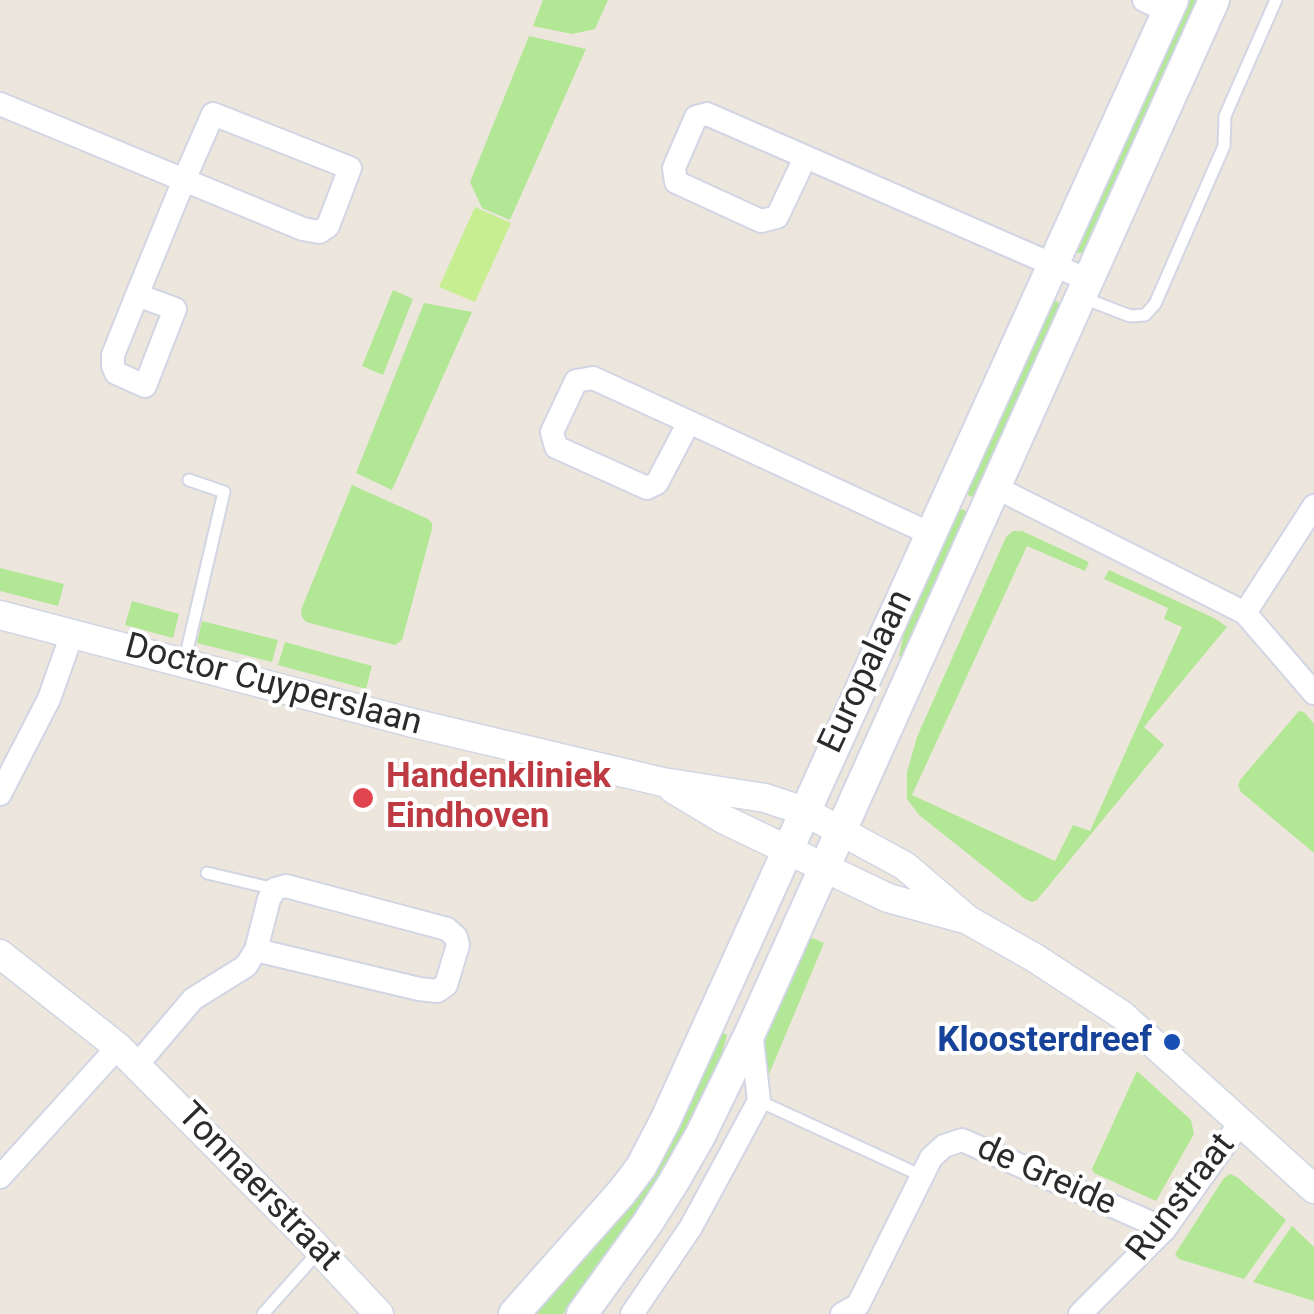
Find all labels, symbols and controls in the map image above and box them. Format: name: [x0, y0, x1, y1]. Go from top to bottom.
street label: Europalaan: [811, 584, 923, 760]
street label: Doctor Cuyperslaan: [120, 626, 426, 746]
place label: Handenkliniek Eindhoven: [386, 757, 611, 839]
marker: Handenkliniek Eindhoven: [350, 785, 376, 811]
place label: Kloosterdreef: [937, 1021, 1152, 1063]
marker: Kloosterdreef: [1161, 1031, 1183, 1053]
street label: Tonnaerstraat: [167, 1095, 349, 1281]
street label: Runstraat: [1119, 1126, 1245, 1270]
street label: de Greide: [970, 1128, 1122, 1226]

